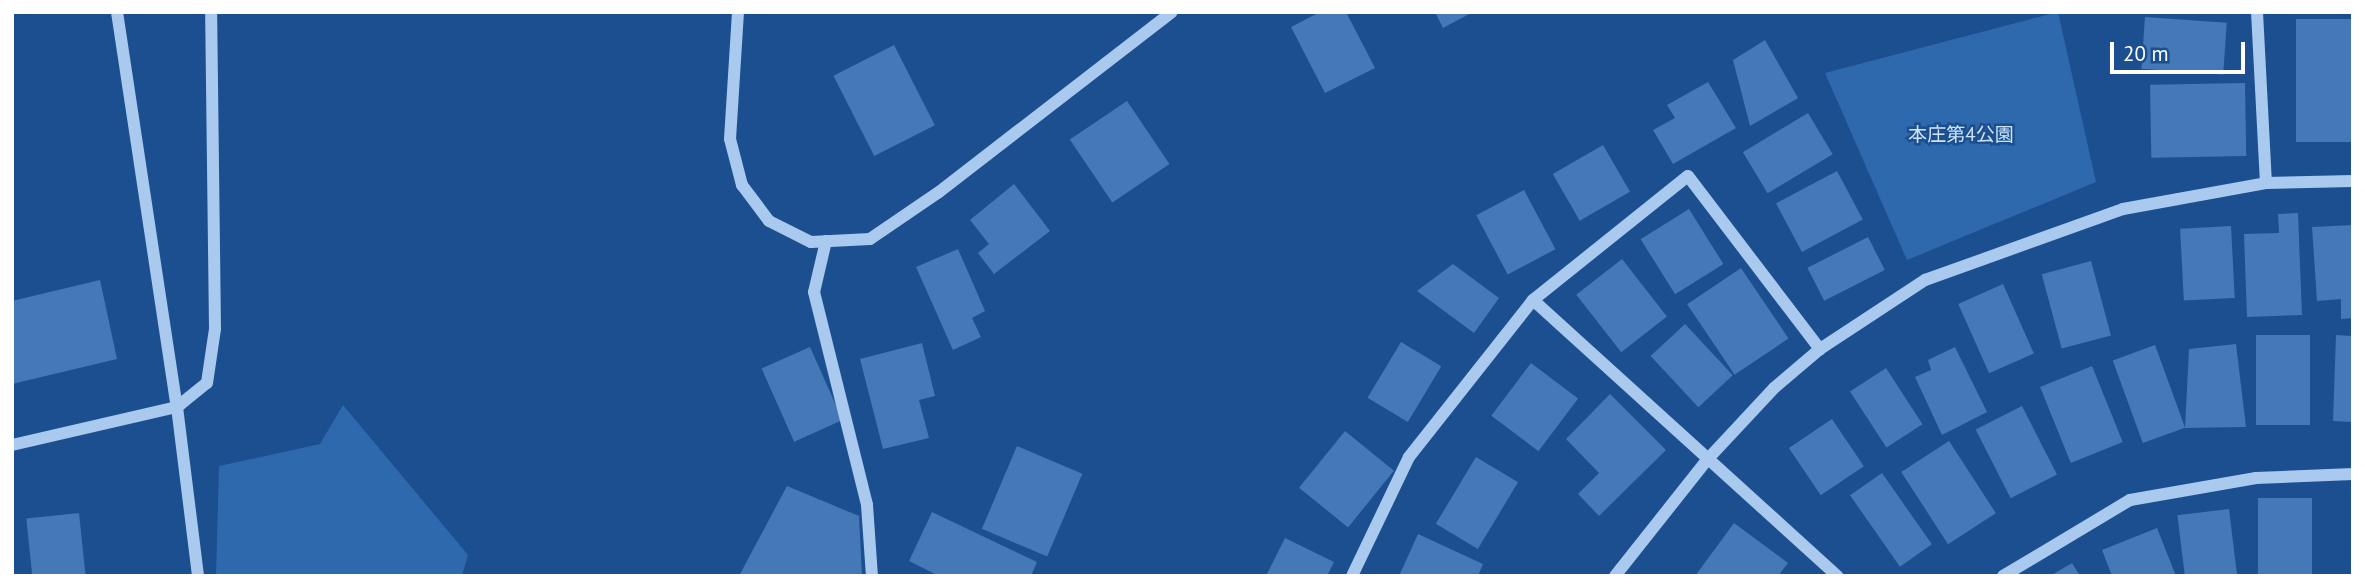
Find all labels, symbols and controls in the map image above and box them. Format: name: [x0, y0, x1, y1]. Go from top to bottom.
scale bar: [2113, 28, 2248, 72]
text: 20 m: [2123, 40, 2169, 67]
park label: 本庄第4公園: [1908, 124, 2014, 146]

